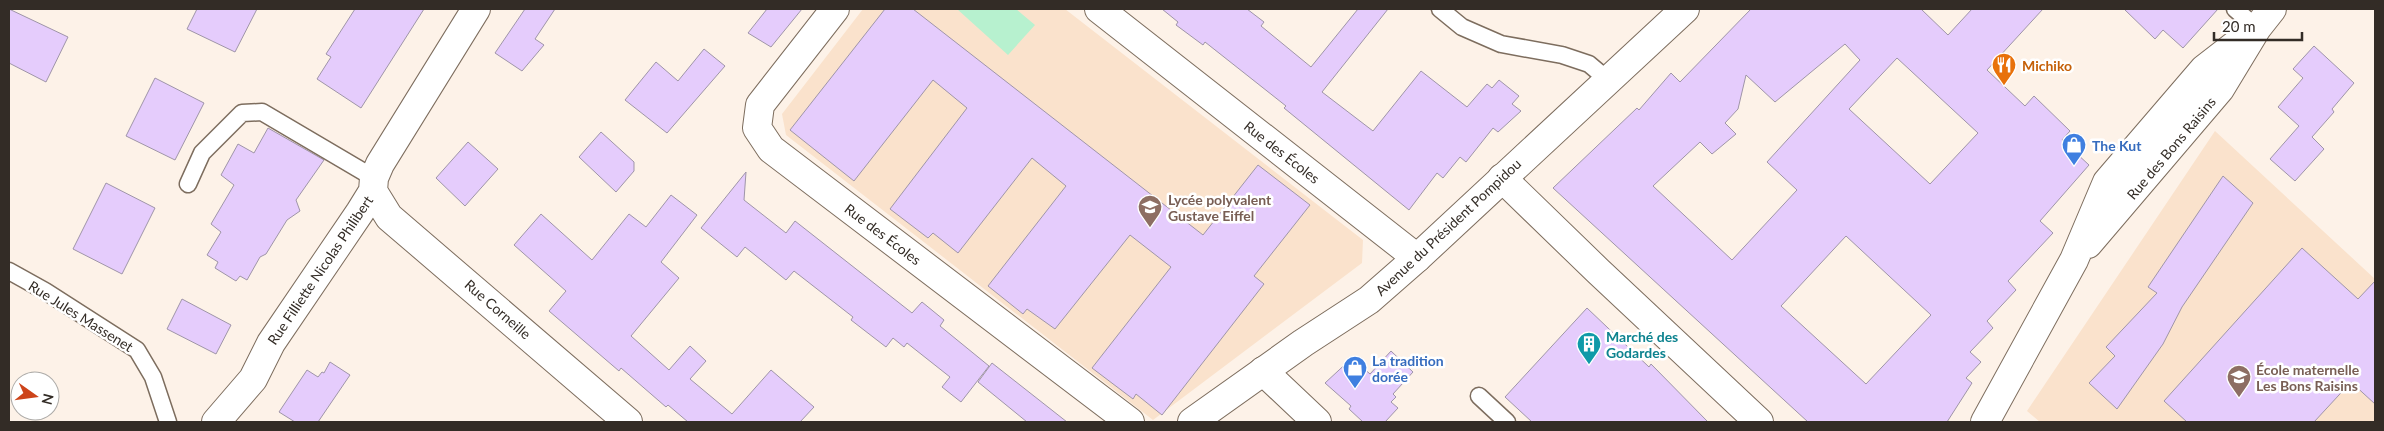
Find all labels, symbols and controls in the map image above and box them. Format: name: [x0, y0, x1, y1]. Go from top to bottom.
scale bar: [2214, 10, 2302, 42]
text: 20 m: [2222, 17, 2256, 35]
restaurant icon: Michiko: [1991, 52, 2017, 86]
place label: Michiko: [2022, 57, 2072, 74]
street label: Rue des Bons Raisins: [2123, 93, 2219, 203]
street label: Rue des Écoles: [1241, 117, 1323, 187]
shop icon: The Kut: [2061, 132, 2087, 166]
place label: The Kut: [2092, 137, 2142, 154]
street label: Avenue du Président Pompidou: [1372, 155, 1524, 299]
place label: Lycée polyvalent Gustave Eiffel: [1168, 191, 1272, 224]
street label: Rue Filliette Nicolas Philibert: [264, 192, 376, 348]
school or university icon: Lycée polyvalent Gustave Eiffel: [1137, 194, 1163, 228]
street label: Rue des Écoles: [841, 200, 925, 268]
street label: Rue Corneille: [461, 276, 535, 342]
street label: Rue Jules Massenet: [26, 277, 136, 355]
place label: Marché des Godardes: [1606, 328, 1678, 361]
building icon: Marché des Godardes: [1576, 331, 1602, 365]
place label: La tradition dorée: [1372, 352, 1444, 385]
shop icon: La tradition dorée: [1342, 355, 1368, 389]
place label: École maternelle Les Bons Raisins: [2256, 361, 2360, 394]
school or university icon: École maternelle Les Bons Raisins: [2226, 364, 2252, 398]
north arrow: [10, 371, 60, 421]
text: N: [39, 392, 58, 407]

